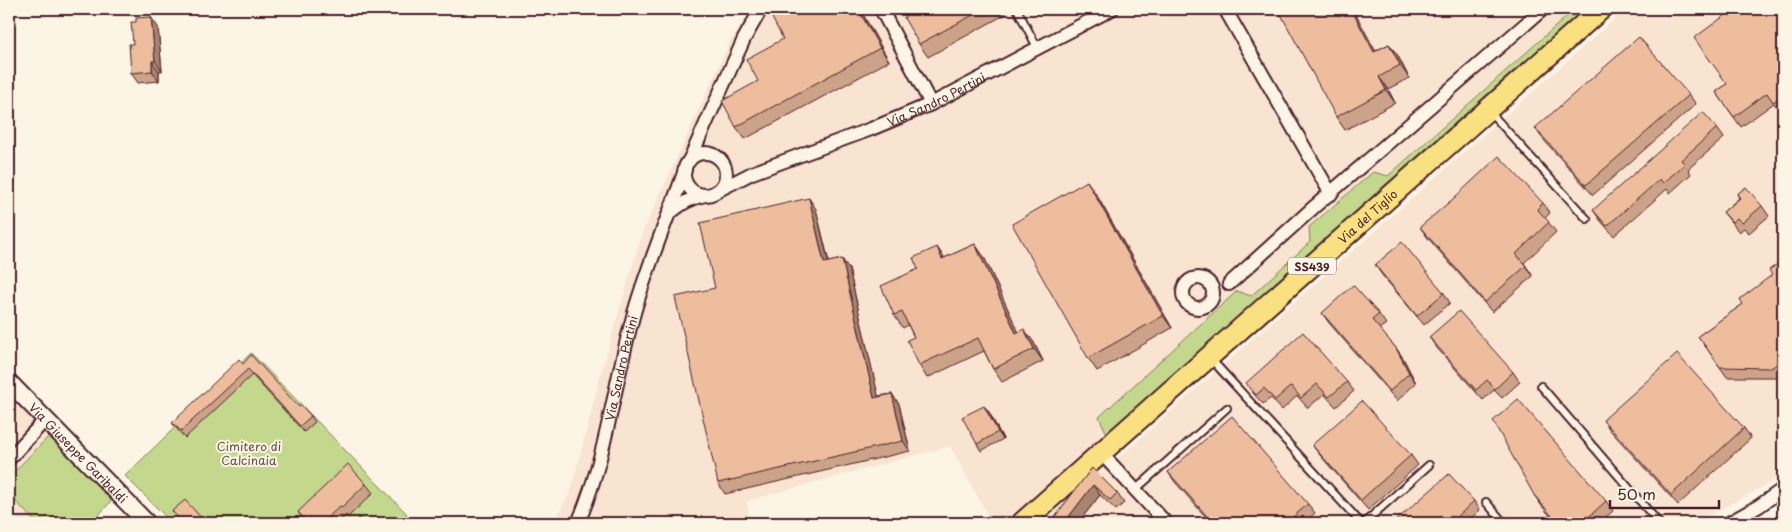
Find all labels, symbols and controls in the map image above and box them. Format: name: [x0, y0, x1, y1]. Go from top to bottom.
street label: Via Sandro Pertini: [884, 68, 988, 130]
street label: Via del Tiglio: [1334, 185, 1401, 248]
road number: SS439: [1288, 258, 1336, 274]
street label: Via Sandro Pertini: [600, 313, 642, 422]
street label: Via Giuseppe Garibaldi: [25, 399, 132, 507]
park label: Cimitero di Calcinaia: [217, 437, 281, 469]
scale bar: [1610, 477, 1718, 509]
text: 50 m: [1617, 482, 1656, 505]

